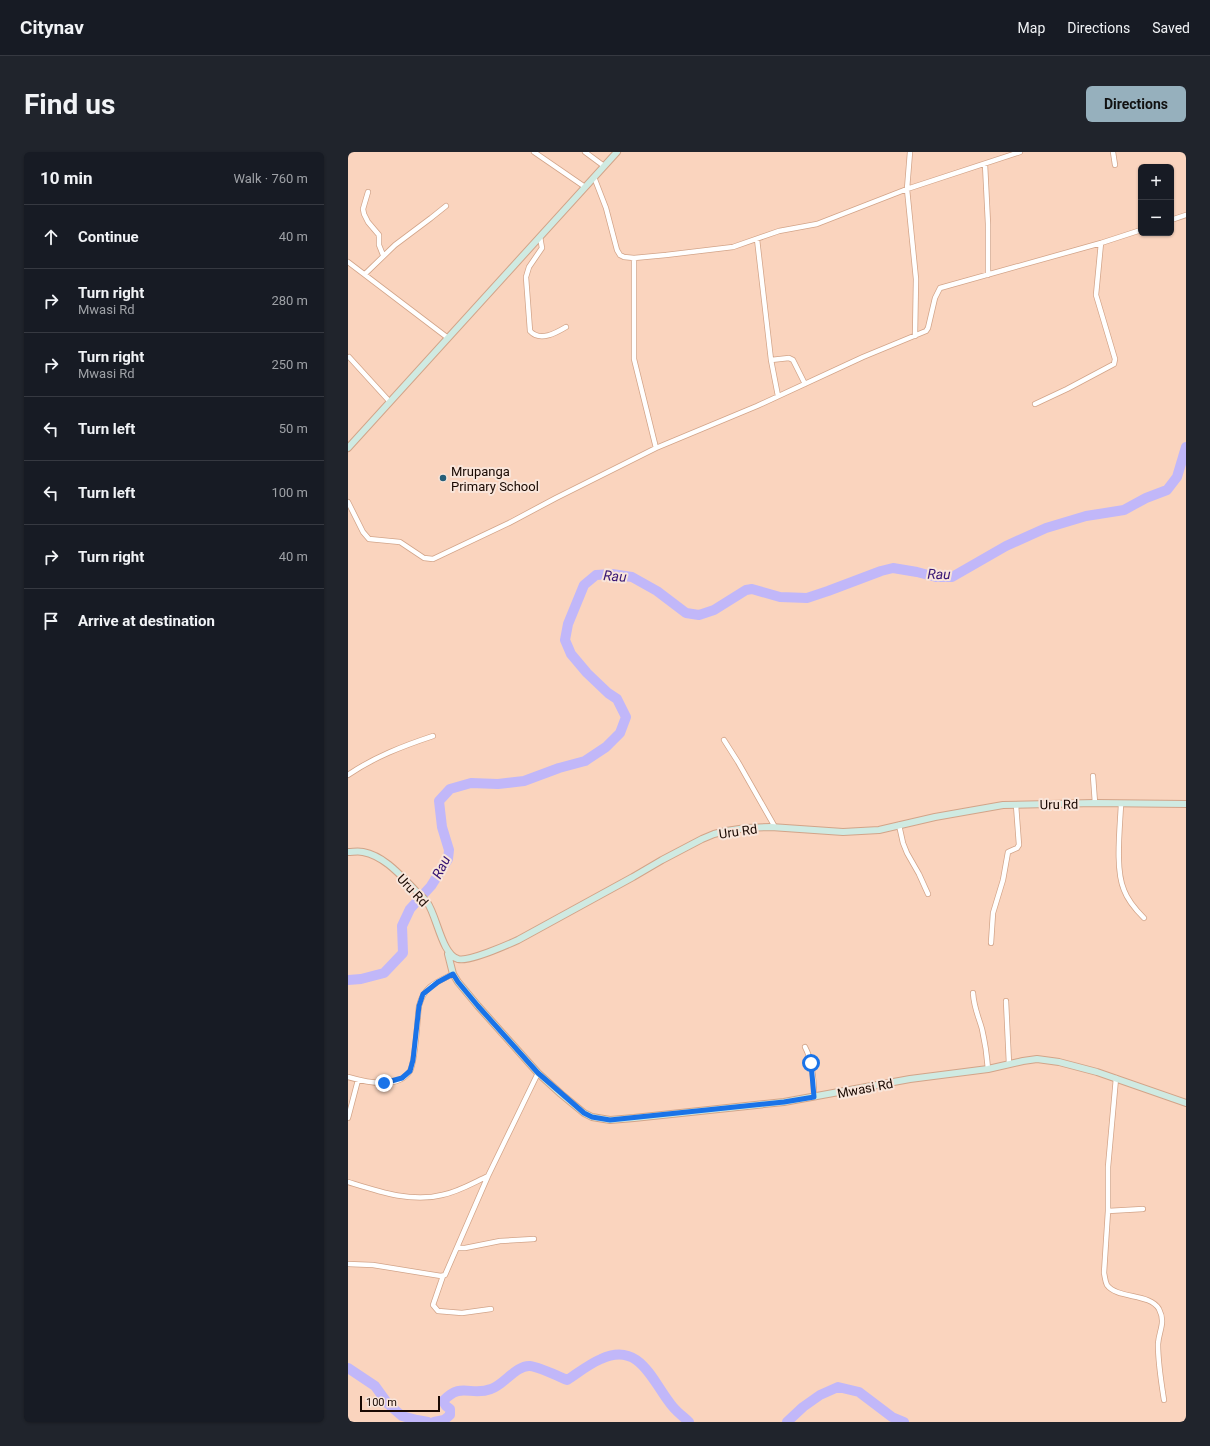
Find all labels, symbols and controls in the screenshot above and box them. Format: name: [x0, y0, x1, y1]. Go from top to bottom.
text: Citynav: [20, 16, 84, 39]
text: Map: [1018, 20, 1045, 36]
text: Directions: [1067, 20, 1130, 36]
text: Saved: [1152, 20, 1190, 36]
button: Directions: [1086, 86, 1186, 122]
text: Find us: [24, 88, 115, 121]
map controls: [1138, 164, 1174, 236]
button: +: [1138, 164, 1174, 200]
text: 10 min: [40, 168, 93, 188]
text: Walk · 760 m: [233, 171, 308, 186]
button: −: [1138, 200, 1174, 236]
icon: ahead: [40, 226, 62, 248]
text: Continue: [78, 228, 139, 246]
text: 40 m: [279, 229, 308, 244]
text: Turn right: [78, 284, 144, 302]
icon: right: [40, 290, 62, 312]
text: 280 m: [271, 293, 308, 308]
text: Mwasi Rd: [78, 302, 135, 317]
text: Turn right: [78, 348, 144, 366]
icon: right: [40, 354, 62, 376]
text: 250 m: [271, 357, 308, 372]
text: Mwasi Rd: [78, 366, 135, 381]
icon: left: [40, 418, 62, 440]
text: Turn left: [78, 420, 135, 438]
text: 50 m: [279, 421, 308, 436]
place label: Mrupanga Primary School: [451, 464, 539, 494]
marker: Mrupanga Primary School: [438, 473, 448, 483]
icon: left: [40, 482, 62, 504]
text: Turn left: [78, 484, 135, 502]
text: 100 m: [271, 485, 308, 500]
icon: right: [40, 546, 62, 568]
text: Turn right: [78, 548, 144, 566]
text: 40 m: [279, 549, 308, 564]
water label: Rau: [927, 566, 951, 582]
water label: Rau: [603, 567, 628, 585]
icon: arrive: [40, 610, 62, 632]
text: Arrive at destination: [78, 612, 215, 630]
street label: Uru Rd: [1040, 797, 1078, 812]
street label: Uru Rd: [718, 821, 758, 842]
water label: Rau: [429, 853, 454, 881]
street label: Uru Rd: [394, 871, 431, 910]
route start: [802, 1054, 820, 1072]
route end: [375, 1074, 393, 1092]
street label: Mwasi Rd: [836, 1076, 894, 1101]
scale bar: [360, 1394, 440, 1413]
text: 100 m: [366, 1396, 397, 1409]

